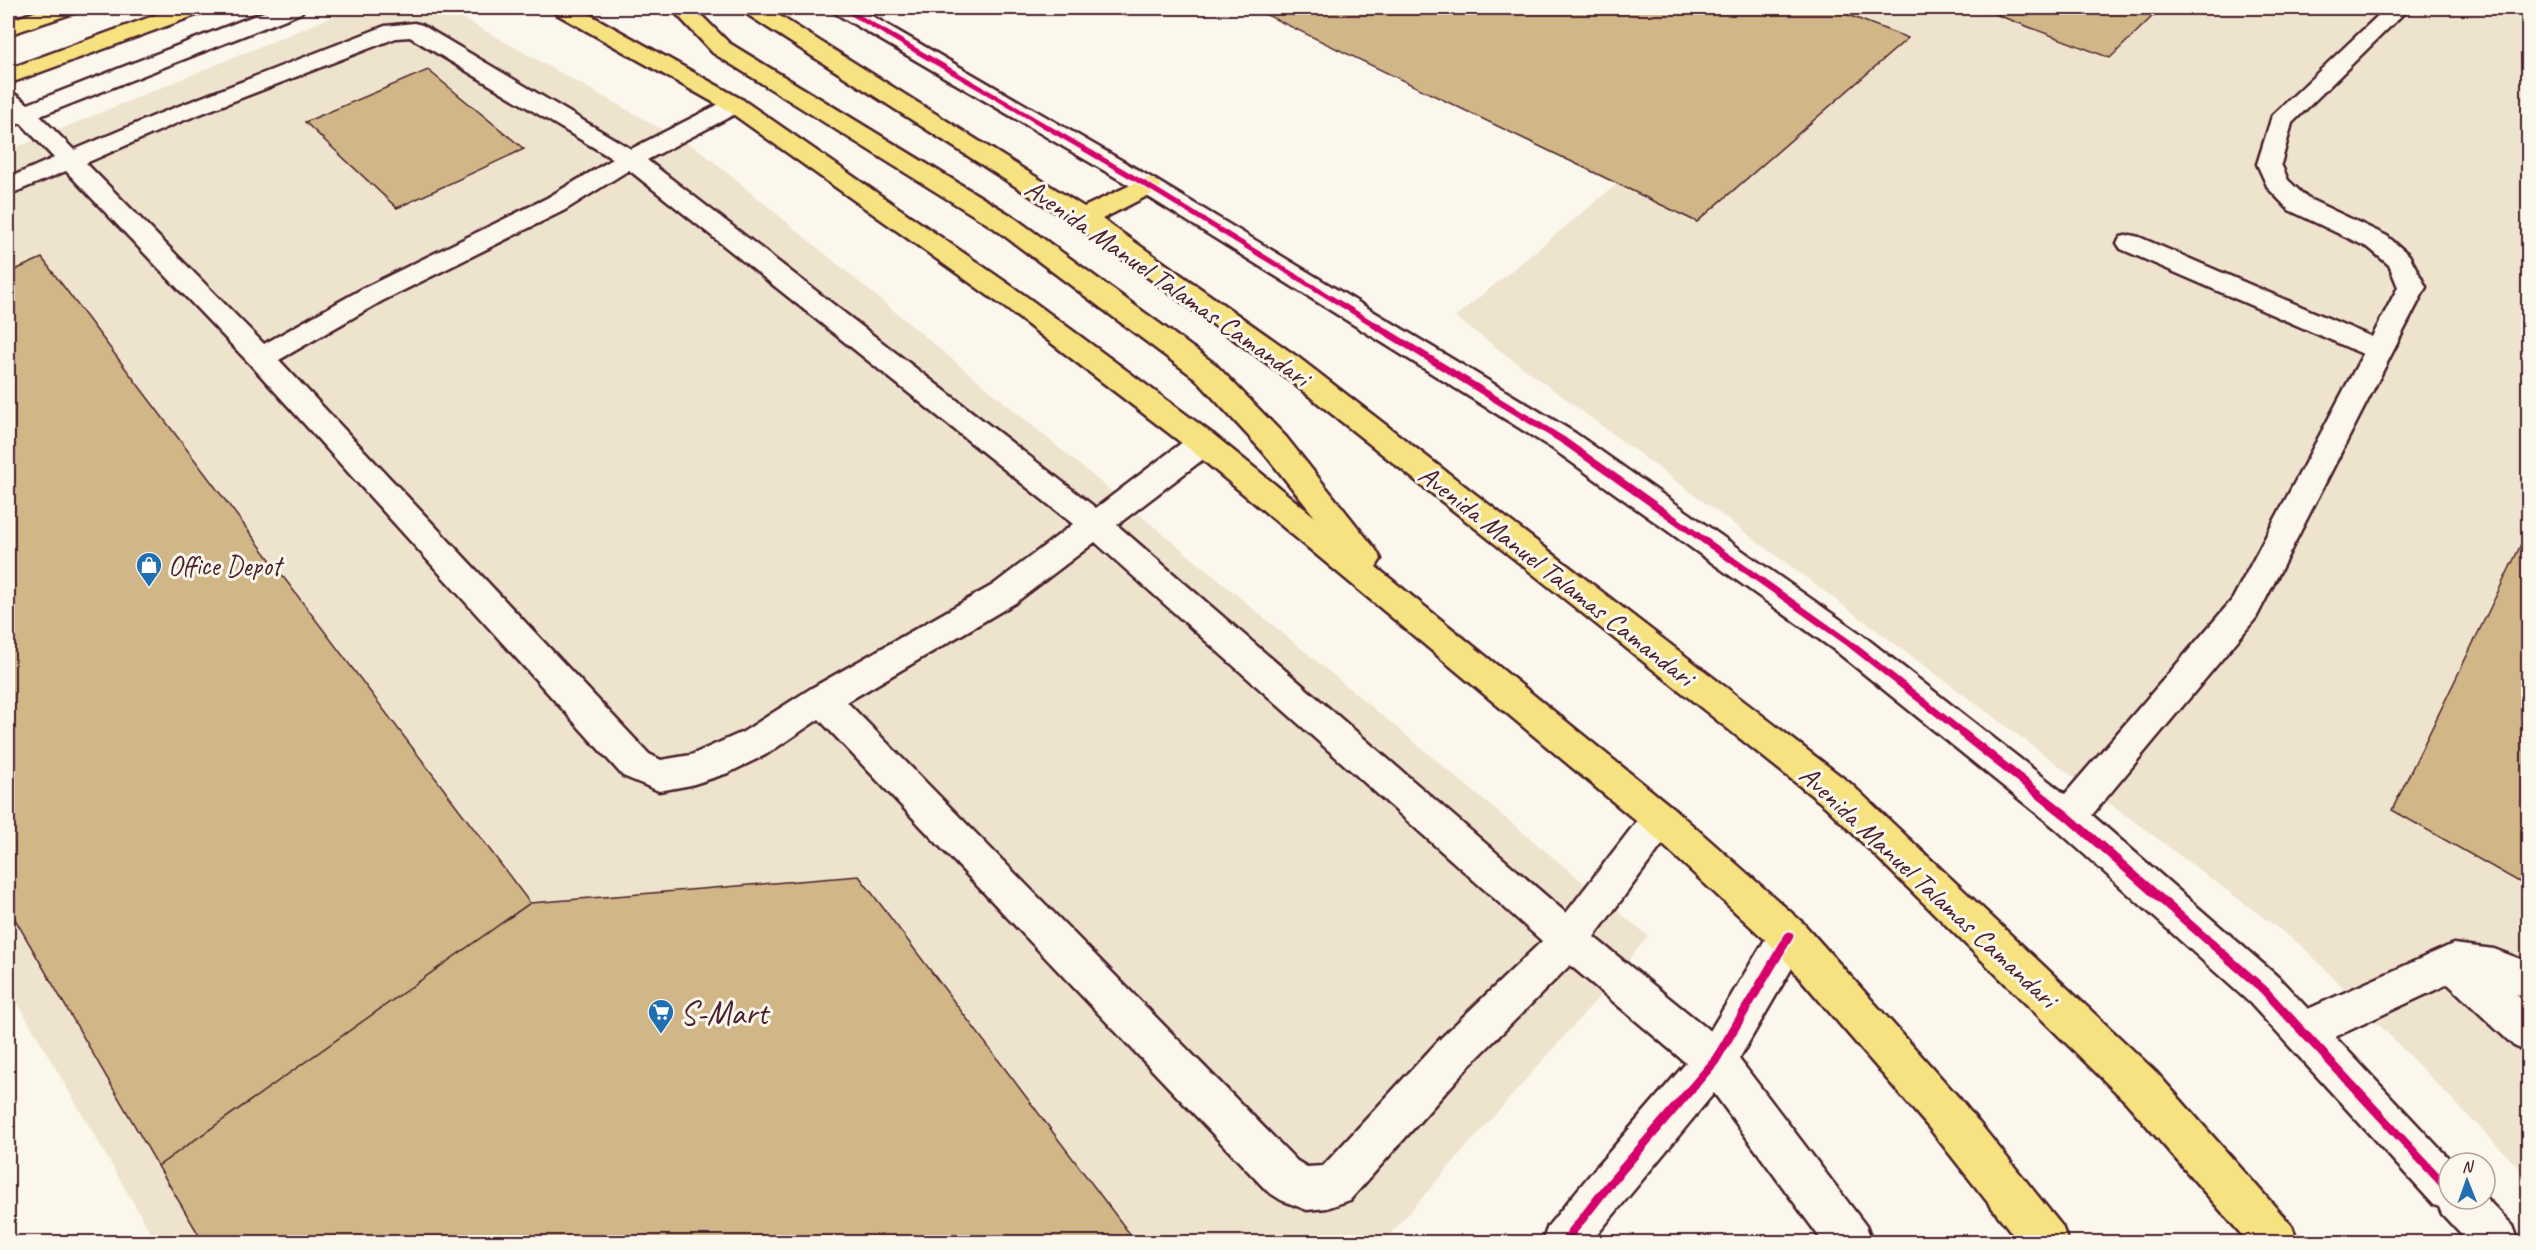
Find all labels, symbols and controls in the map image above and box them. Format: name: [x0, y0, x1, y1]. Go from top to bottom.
street label: Avenida Manuel Talamas Camandari: [1018, 171, 1320, 396]
street label: Avenida Manuel Talamas Camandari: [1412, 457, 1704, 696]
place label: Office Depot: [168, 548, 285, 583]
shop icon: Office Depot: [134, 550, 164, 588]
street label: Avenida Manuel Talamas Camandari: [1792, 758, 2068, 1018]
place label: S-Mart: [680, 992, 771, 1034]
supermarket icon: S-Mart: [646, 997, 676, 1035]
north arrow: [2437, 1151, 2497, 1211]
text: N: [2462, 1157, 2475, 1177]

